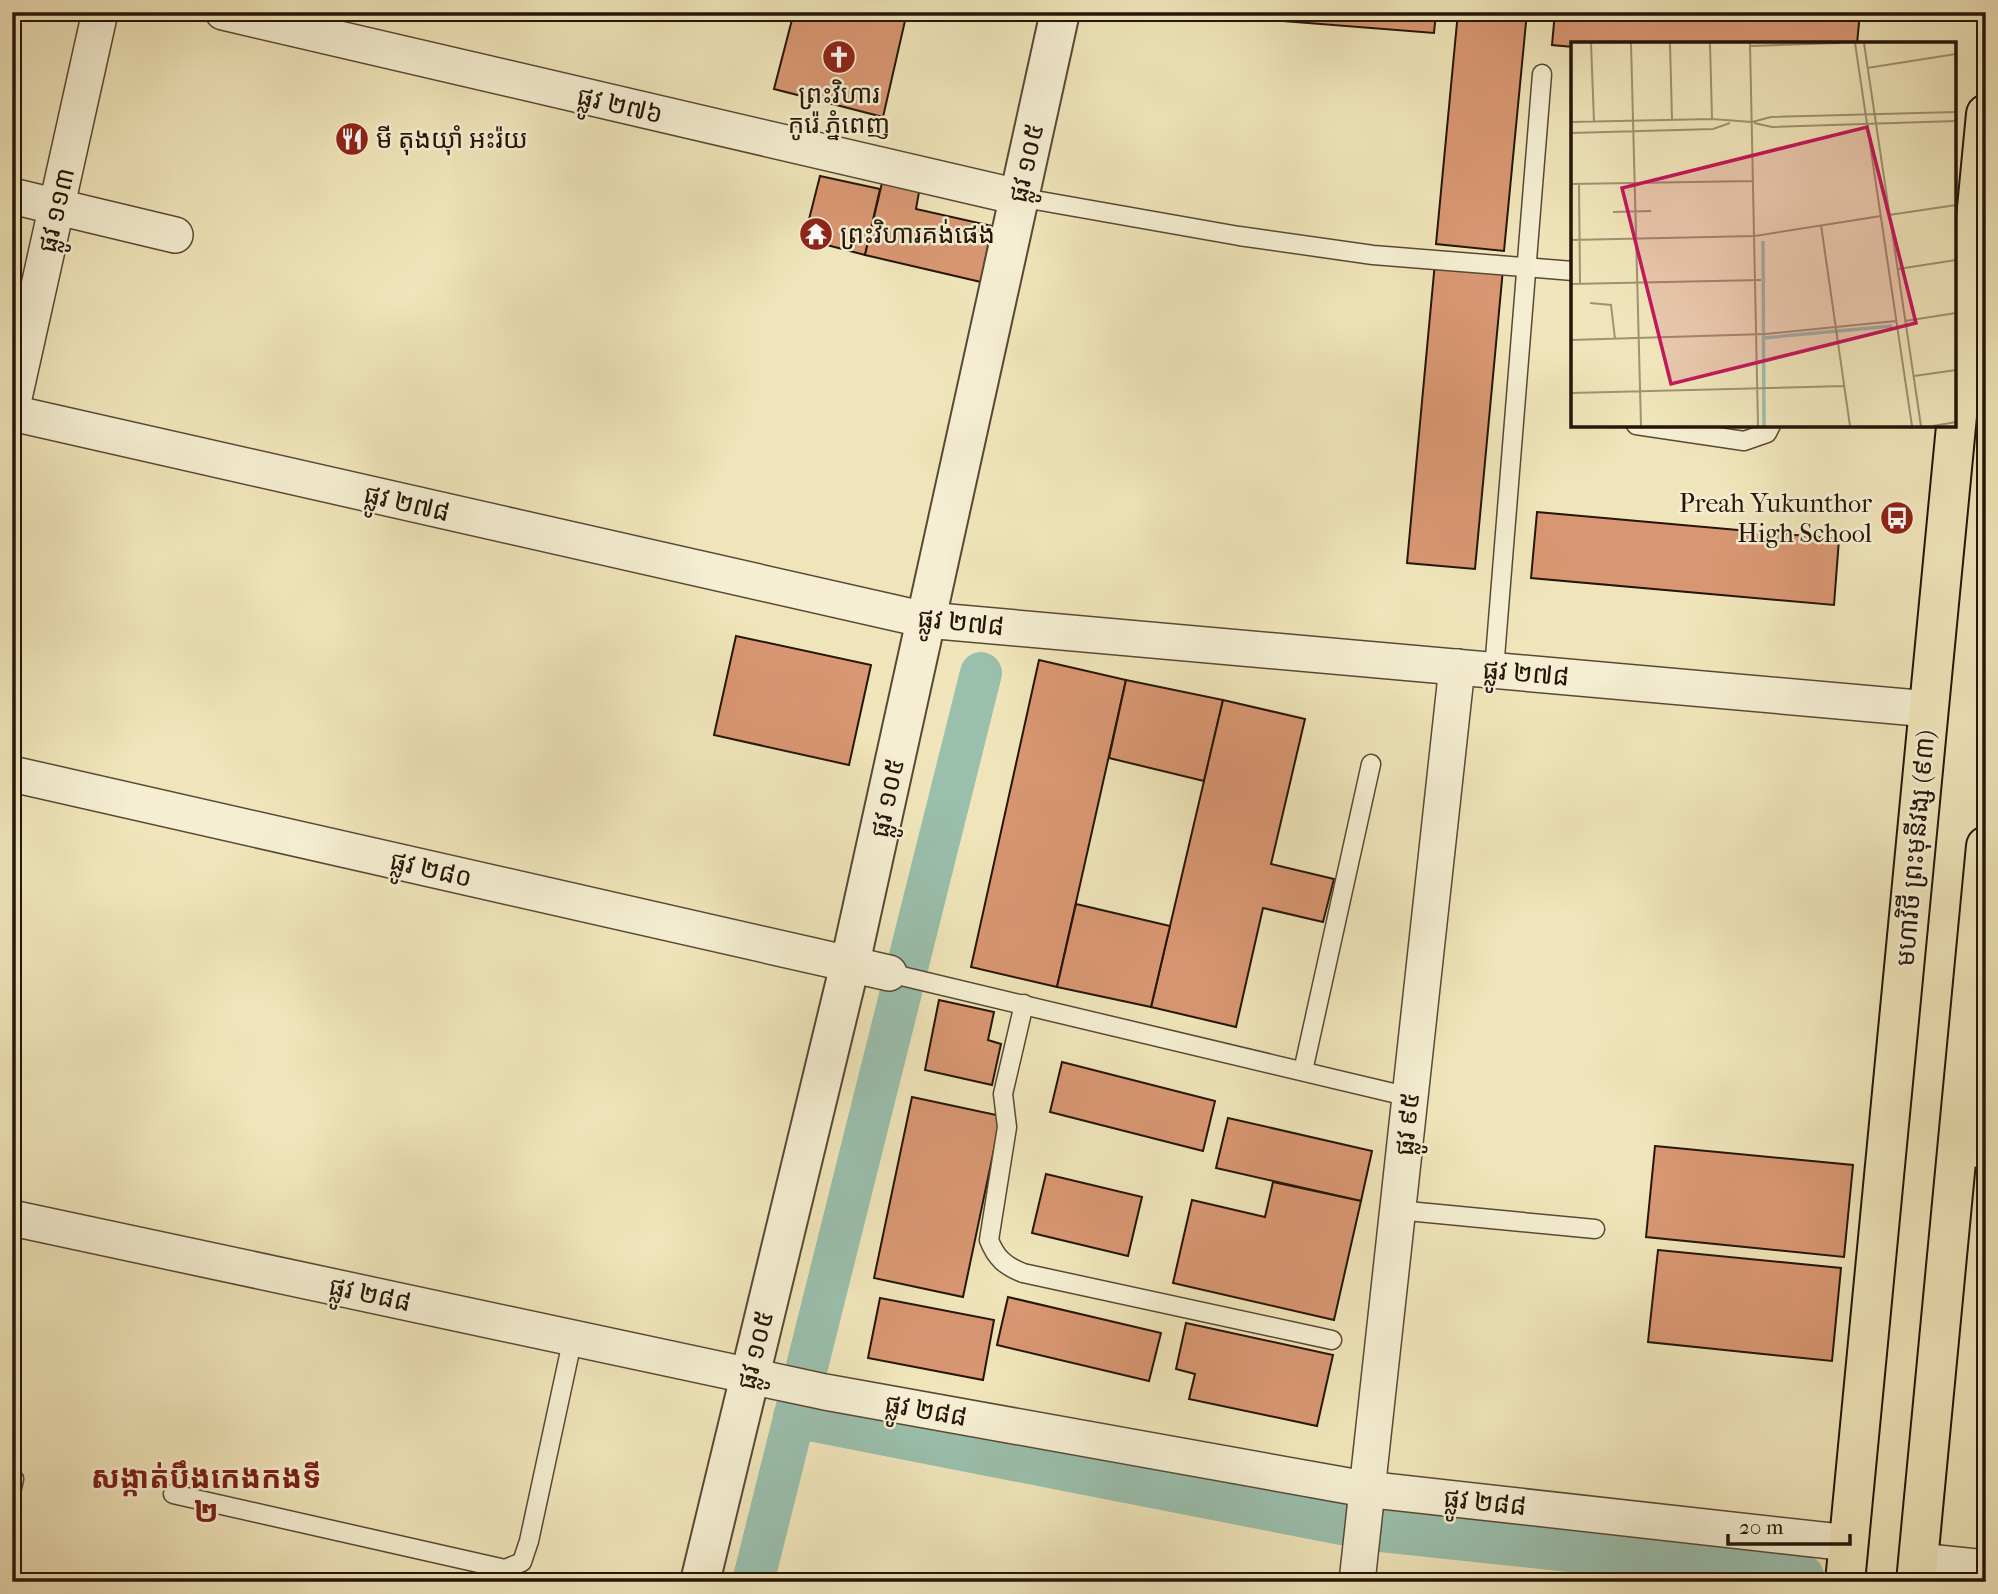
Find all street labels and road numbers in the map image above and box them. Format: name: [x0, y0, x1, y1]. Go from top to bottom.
street label: ផ្លូវ ២៧៦: [572, 81, 666, 138]
street label: ផ្លូវ ១០៥: [1002, 121, 1058, 207]
street label: ផ្លូវ ១១៣: [32, 165, 89, 257]
street label: ផ្លូវ ២៧៨: [359, 479, 453, 536]
street label: ផ្លូវ ២៧៨: [915, 603, 1006, 650]
street label: ផ្លូវ ២៧៨: [1481, 654, 1571, 700]
street label: មហាវិថី ព្រះមុនីវង្ស (៩៣): [1889, 728, 1942, 968]
street label: ផ្លូវ ១០៥: [864, 756, 919, 842]
street label: ផ្លូវ ២៨០: [385, 845, 475, 901]
street label: ផ្លូវ ៩៥: [1389, 1091, 1434, 1158]
street label: ផ្លូវ ២៨៨: [324, 1271, 414, 1326]
street label: ផ្លូវ ១០៥: [731, 1308, 788, 1395]
street label: ផ្លូវ ២៨៨: [881, 1388, 970, 1441]
street label: ផ្លូវ ២៨៨: [1441, 1483, 1528, 1530]

